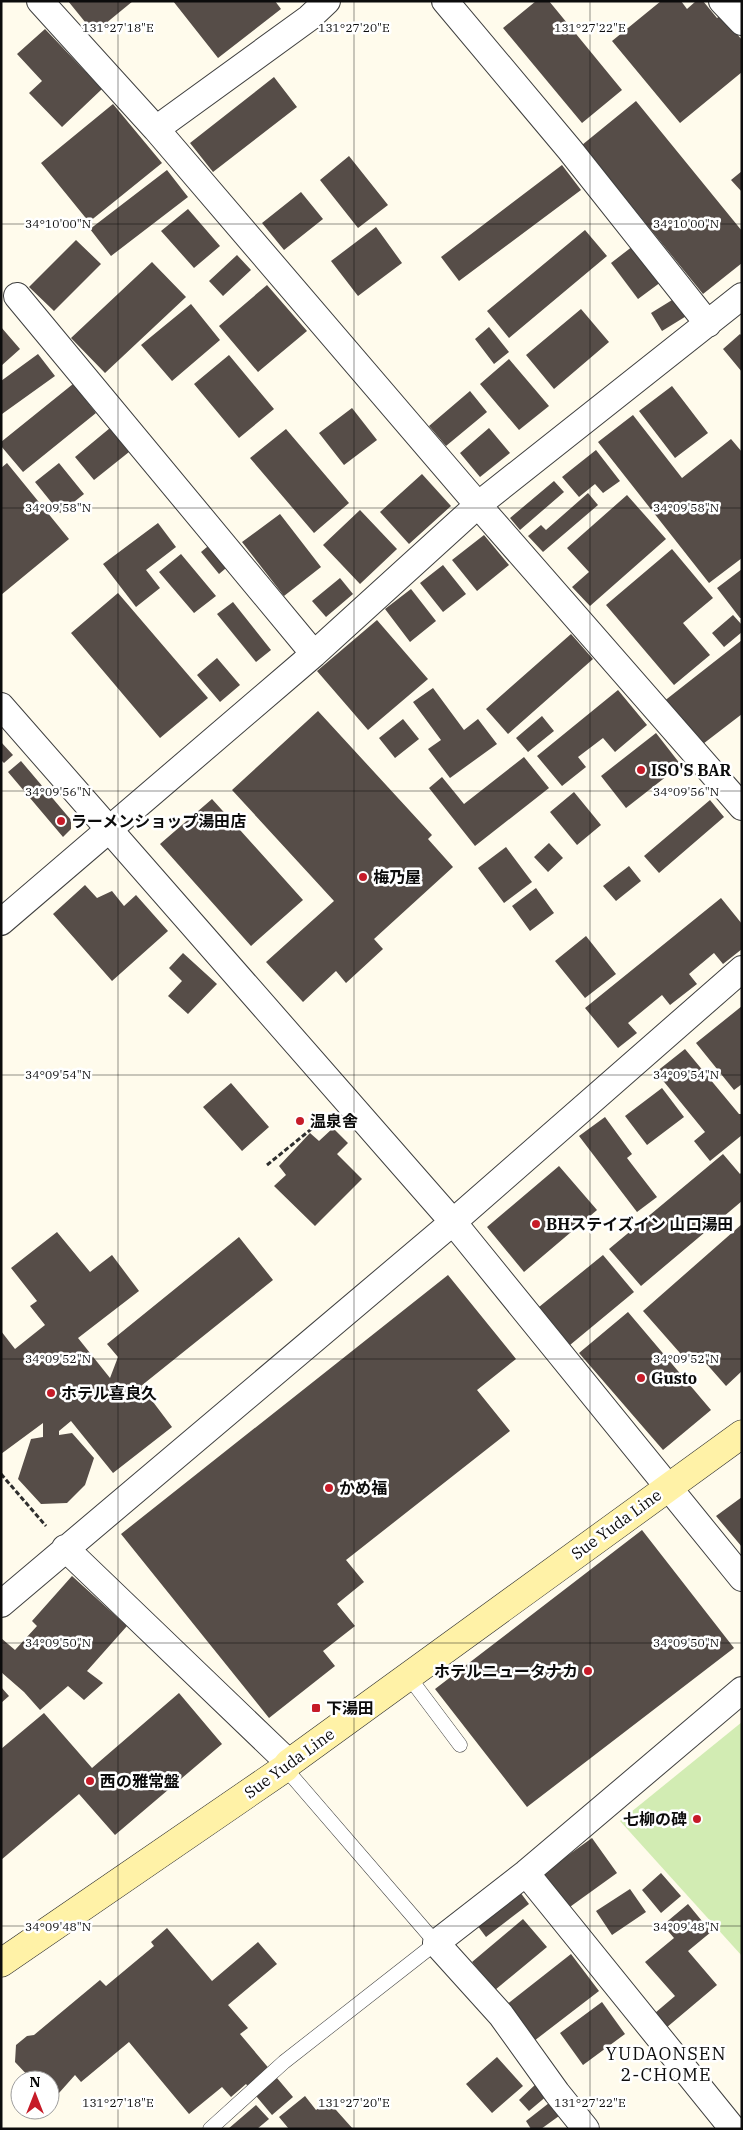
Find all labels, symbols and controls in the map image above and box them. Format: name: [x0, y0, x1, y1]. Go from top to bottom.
text: 131°27'18"E: [82, 20, 154, 35]
text: 131°27'20"E: [318, 20, 390, 35]
text: 131°27'22"E: [554, 20, 626, 35]
text: 34°10'00"N: [25, 216, 91, 231]
text: 34°10'00"N: [653, 216, 719, 231]
text: 34°09'58"N: [25, 500, 91, 515]
text: 34°09'58"N: [653, 500, 719, 515]
place label: ISO'S BAR: [651, 760, 731, 780]
marker: ISO'S BAR: [635, 764, 647, 776]
text: 34°09'56"N: [25, 784, 91, 799]
text: 34°09'56"N: [653, 784, 719, 799]
place label: ラーメンショップ湯田店: [71, 811, 246, 831]
marker: ラーメンショップ湯田店: [55, 815, 67, 827]
place label: 梅乃屋: [373, 867, 421, 887]
marker: 梅乃屋: [357, 871, 369, 883]
text: 34°09'54"N: [25, 1067, 91, 1082]
text: 34°09'54"N: [653, 1067, 719, 1082]
place label: 温泉舎: [310, 1111, 358, 1131]
marker: 温泉舎: [294, 1115, 306, 1127]
place label: BHステイズイン 山口湯田: [546, 1214, 734, 1234]
marker: BHステイズイン 山口湯田: [530, 1218, 542, 1230]
text: 34°09'52"N: [25, 1351, 91, 1366]
text: 34°09'52"N: [653, 1351, 719, 1366]
place label: Gusto: [651, 1368, 697, 1388]
marker: Gusto: [635, 1372, 647, 1384]
place label: ホテル喜良久: [61, 1383, 157, 1403]
marker: ホテル喜良久: [45, 1387, 57, 1399]
place label: かめ福: [339, 1478, 387, 1498]
marker: かめ福: [323, 1482, 335, 1494]
street label: Sue Yuda Line: [567, 1485, 665, 1563]
text: 34°09'50"N: [25, 1635, 91, 1650]
text: 34°09'50"N: [653, 1635, 719, 1650]
place label: ホテルニュータナカ: [434, 1661, 578, 1681]
marker: ホテルニュータナカ: [582, 1665, 594, 1677]
place label: 下湯田: [326, 1698, 374, 1718]
marker: 下湯田: [310, 1702, 322, 1714]
street label: Sue Yuda Line: [240, 1724, 338, 1802]
place label: 西の雅常盤: [100, 1771, 180, 1791]
marker: 西の雅常盤: [84, 1775, 96, 1787]
place label: 七柳の碑: [623, 1809, 687, 1829]
marker: 七柳の碑: [691, 1813, 703, 1825]
text: 34°09'48"N: [25, 1919, 91, 1934]
text: 34°09'48"N: [653, 1919, 719, 1934]
district label: YUDAONSEN 2-CHOME: [606, 2042, 726, 2086]
north arrow: [10, 2070, 60, 2120]
text: N: [29, 2073, 41, 2091]
text: 131°27'18"E: [82, 2095, 154, 2110]
text: 131°27'20"E: [318, 2095, 390, 2110]
text: 131°27'22"E: [554, 2095, 626, 2110]

